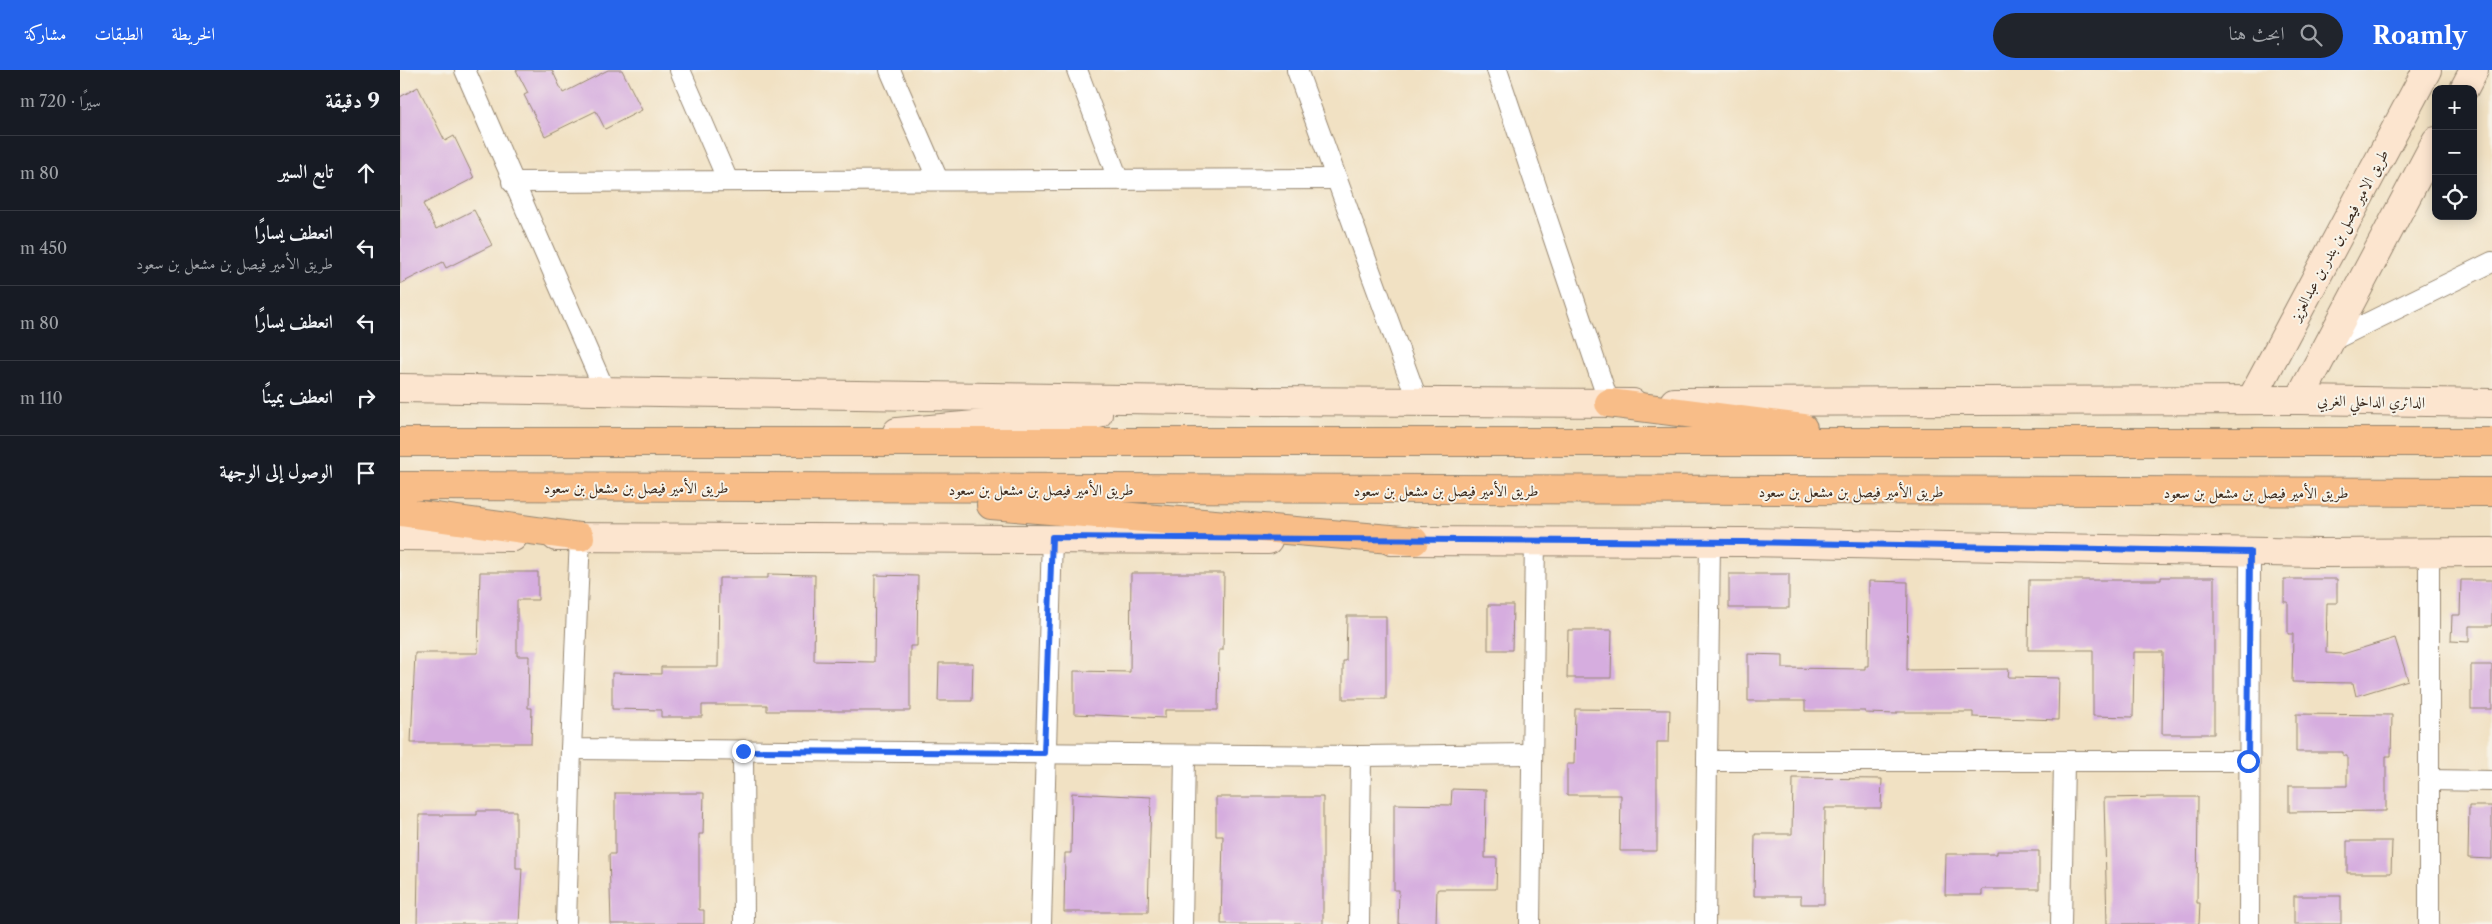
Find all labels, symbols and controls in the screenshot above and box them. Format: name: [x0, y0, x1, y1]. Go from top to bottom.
search box: [1993, 13, 2343, 58]
icon: search: [2297, 21, 2325, 49]
text: Roamly: [2373, 21, 2467, 50]
text: ابحث هنا: [2229, 22, 2285, 45]
text: مشاركة: [25, 23, 66, 45]
text: الطبقات: [94, 23, 143, 45]
text: الخريطة: [171, 23, 215, 45]
map controls: [2432, 85, 2477, 220]
button: +: [2432, 85, 2477, 130]
text: 9 دقيقة: [326, 88, 380, 113]
text: سيرًا · 720 m: [20, 91, 101, 111]
button: −: [2432, 130, 2477, 175]
street label: طريق الامير فيصل بن بندر بن عبدالعزيز: [2285, 146, 2394, 327]
icon: ahead: [352, 159, 380, 187]
text: تابع السير: [279, 160, 333, 183]
text: 80 m: [20, 163, 59, 183]
button: locate: [2432, 175, 2477, 220]
text: انعطف يسارًا: [254, 221, 333, 244]
icon: left: [352, 234, 380, 262]
text: 450 m: [20, 238, 67, 258]
text: طريق الأمير فيصل بن مشعل بن سعود: [136, 253, 333, 273]
icon: left: [352, 309, 380, 337]
text: انعطف يسارًا: [254, 310, 333, 333]
text: 80 m: [20, 313, 59, 333]
icon: right: [352, 384, 380, 412]
text: انعطف يمينًا: [262, 385, 333, 408]
text: 110 m: [20, 388, 63, 408]
street label: الدائري الداخلي الغربي: [2317, 391, 2425, 416]
icon: arrive: [352, 459, 380, 487]
text: الوصول إلى الوجهة: [219, 460, 333, 483]
street label: طريق الأمير فيصل بن مشعل بن سعود: [544, 477, 728, 499]
street label: طريق الأمير فيصل بن مشعل بن سعود: [949, 479, 1133, 501]
street label: طريق الأمير فيصل بن مشعل بن سعود: [1354, 480, 1538, 502]
street label: طريق الأمير فيصل بن مشعل بن سعود: [1759, 481, 1943, 503]
street label: طريق الأمير فيصل بن مشعل بن سعود: [2164, 482, 2348, 504]
route end: [732, 740, 755, 763]
route start: [2237, 750, 2260, 773]

